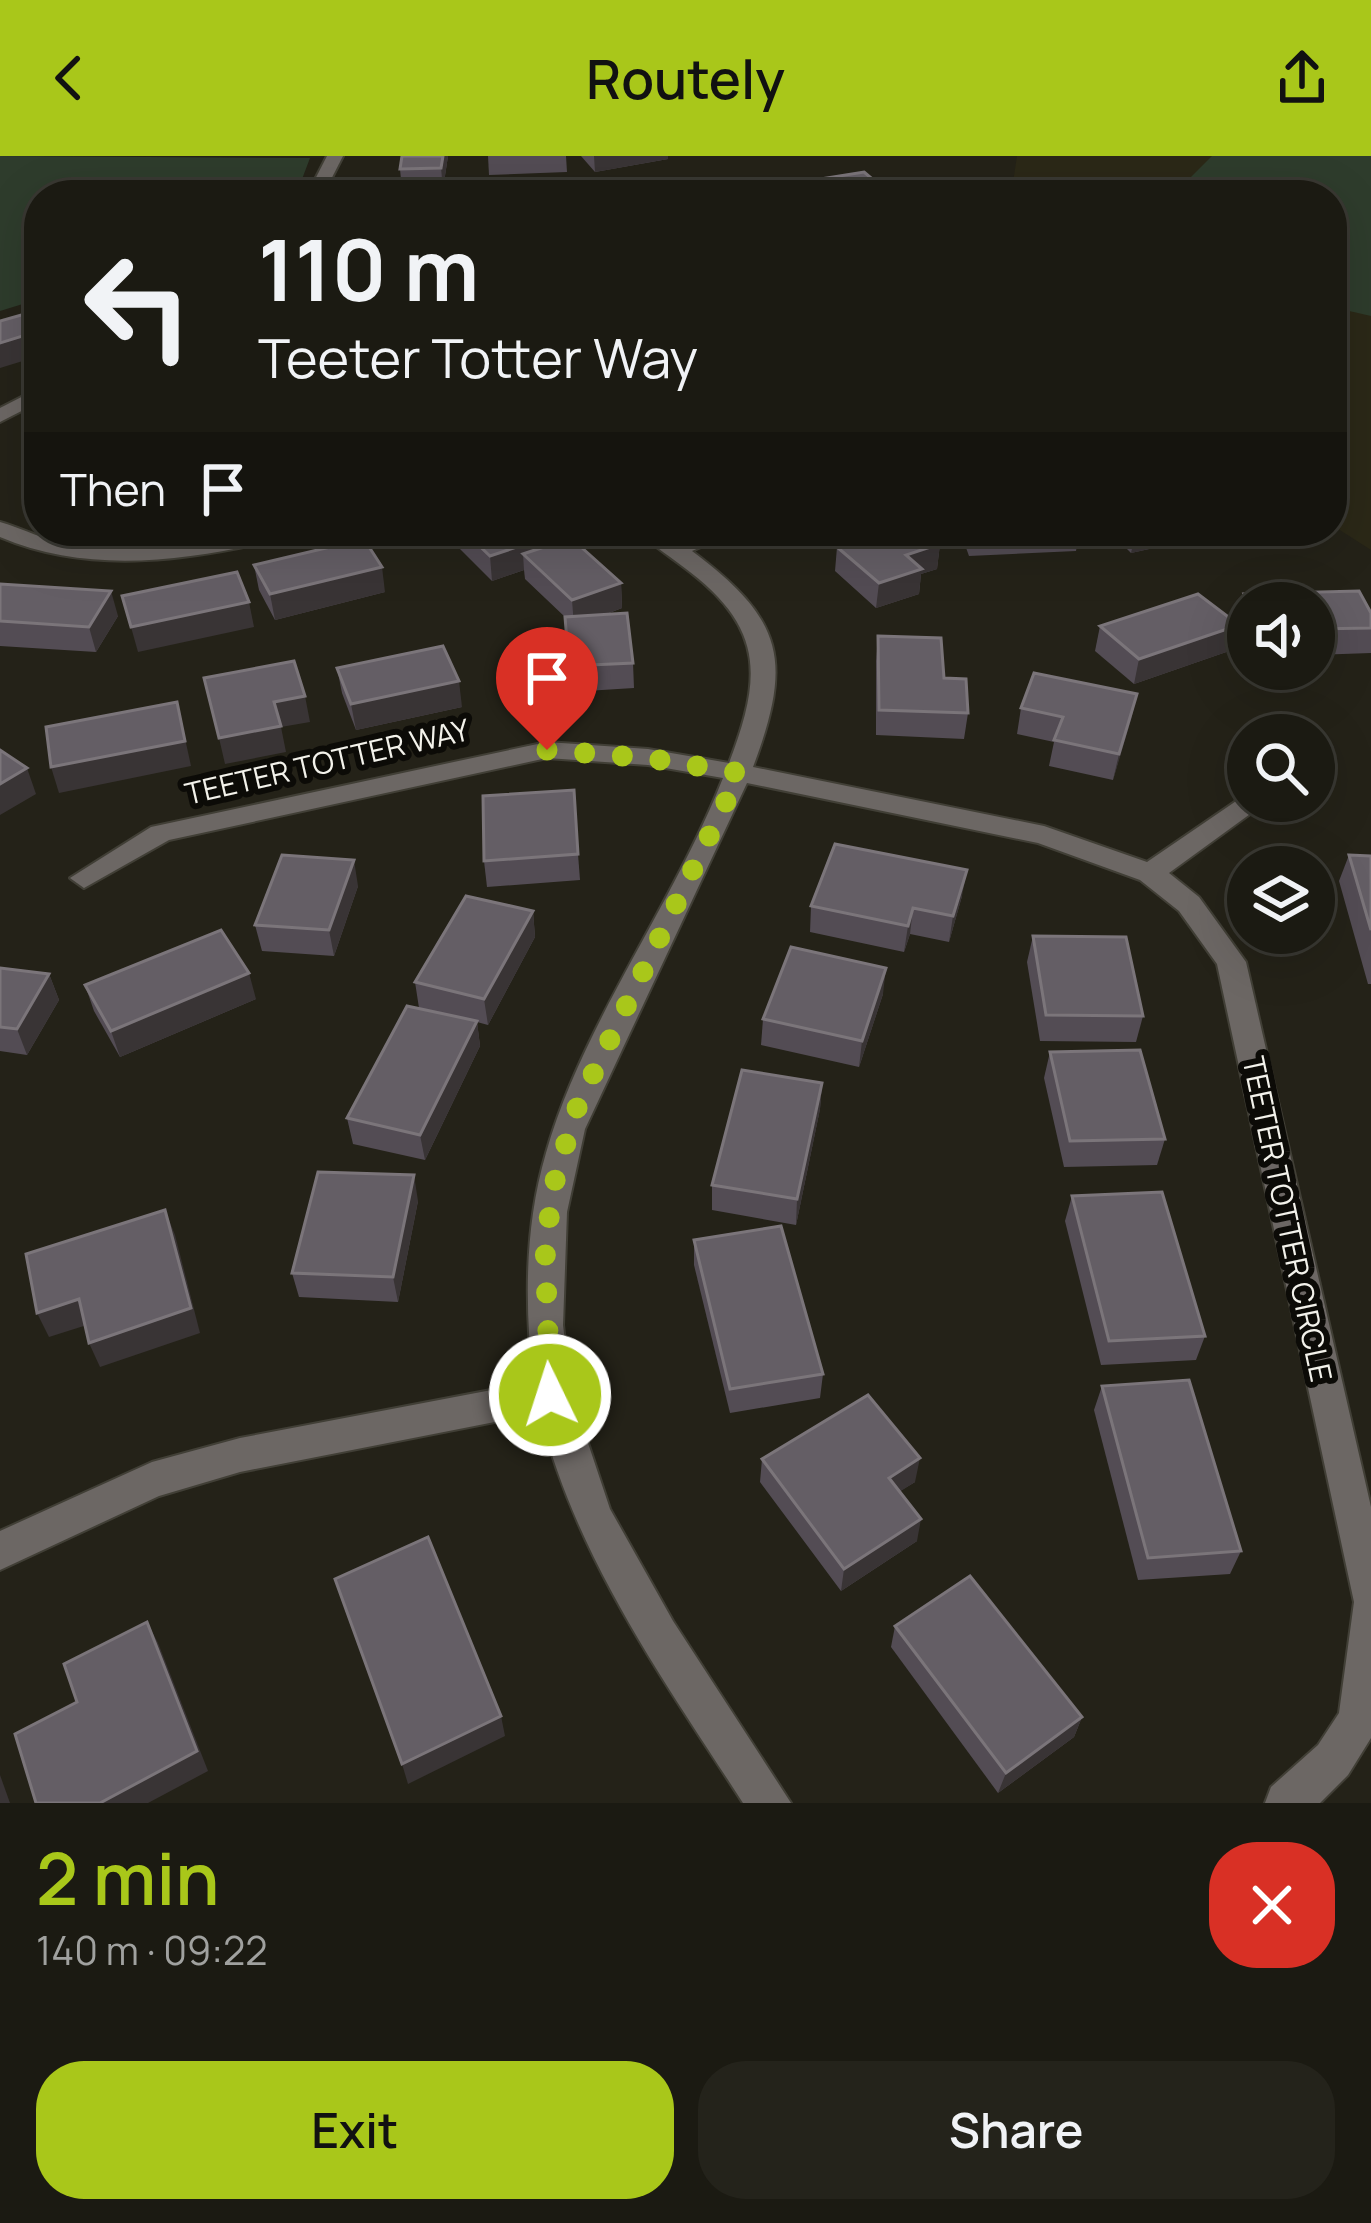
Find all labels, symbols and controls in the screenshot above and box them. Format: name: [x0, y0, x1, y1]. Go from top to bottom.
text: Routely: [586, 41, 785, 115]
icon: back: [36, 45, 102, 111]
icon: share: [1269, 45, 1335, 111]
text: 110 m: [258, 211, 479, 326]
icon: left: [60, 228, 216, 384]
text: Teeter Totter Way: [258, 320, 698, 394]
icon: arrive: [190, 456, 256, 522]
text: Then: [60, 458, 166, 520]
map controls: [1227, 582, 1335, 954]
button: sound: [1227, 582, 1335, 690]
pin: [496, 627, 598, 750]
icon: arrive: [514, 645, 580, 711]
street label: TEETER TOTTER WAY: [181, 708, 473, 814]
button: search: [1227, 714, 1335, 822]
button: layers: [1227, 846, 1335, 954]
street label: TEETER TOTTER CIRCLE: [1233, 1053, 1343, 1385]
position arrow: [487, 1332, 613, 1458]
text: 2 min: [36, 1828, 220, 1927]
button: close: [1209, 1842, 1335, 1968]
text: 140 m · 09:22: [36, 1923, 267, 1977]
button: Exit: [36, 2061, 674, 2199]
button: Share: [698, 2061, 1335, 2199]

